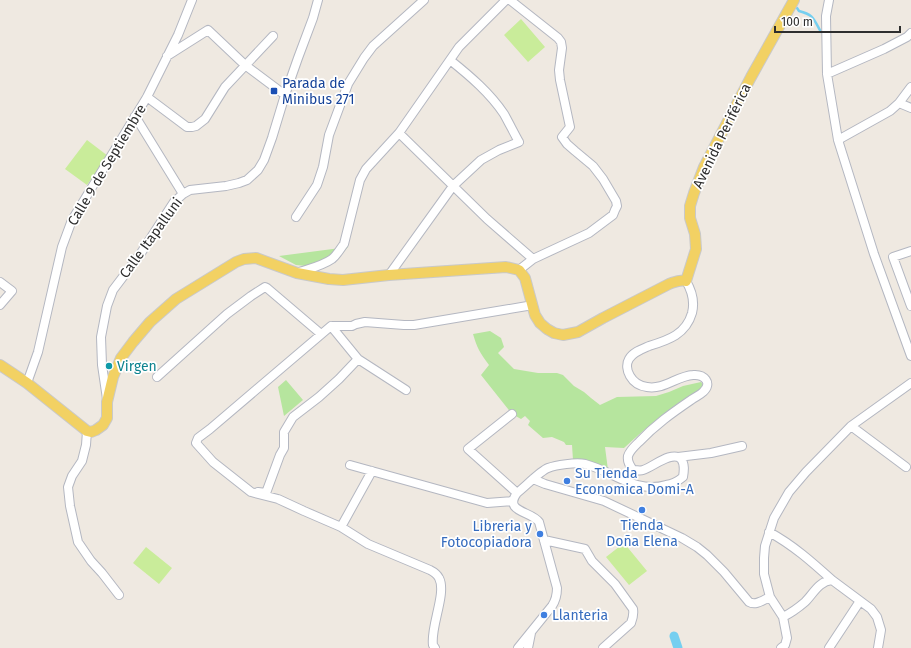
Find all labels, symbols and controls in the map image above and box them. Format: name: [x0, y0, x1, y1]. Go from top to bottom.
scale bar: [775, 8, 900, 34]
text: 100 m: [781, 15, 813, 29]
place label: Parada de Minibus 271: [282, 75, 355, 108]
street label: Avenida Periférica: [689, 81, 755, 191]
marker: Parada de Minibus 271: [269, 86, 279, 96]
street label: Calle 9 de Septiembre: [64, 101, 150, 229]
street label: Calle Itapalluni: [116, 194, 186, 282]
place label: Virgen: [117, 358, 157, 375]
marker: Virgen: [104, 361, 114, 371]
place label: Su Tienda Economica Domi-A: [575, 465, 694, 498]
marker: Su Tienda Economica Domi-A: [562, 476, 572, 486]
marker: Tienda Doña Elena: [637, 505, 647, 515]
place label: Tienda Doña Elena: [606, 517, 678, 550]
place label: Libreria y Fotocopiadora: [441, 518, 532, 551]
marker: Libreria y Fotocopiadora: [535, 529, 545, 539]
place label: Llanteria: [552, 607, 608, 624]
marker: Llanteria: [539, 610, 549, 620]

